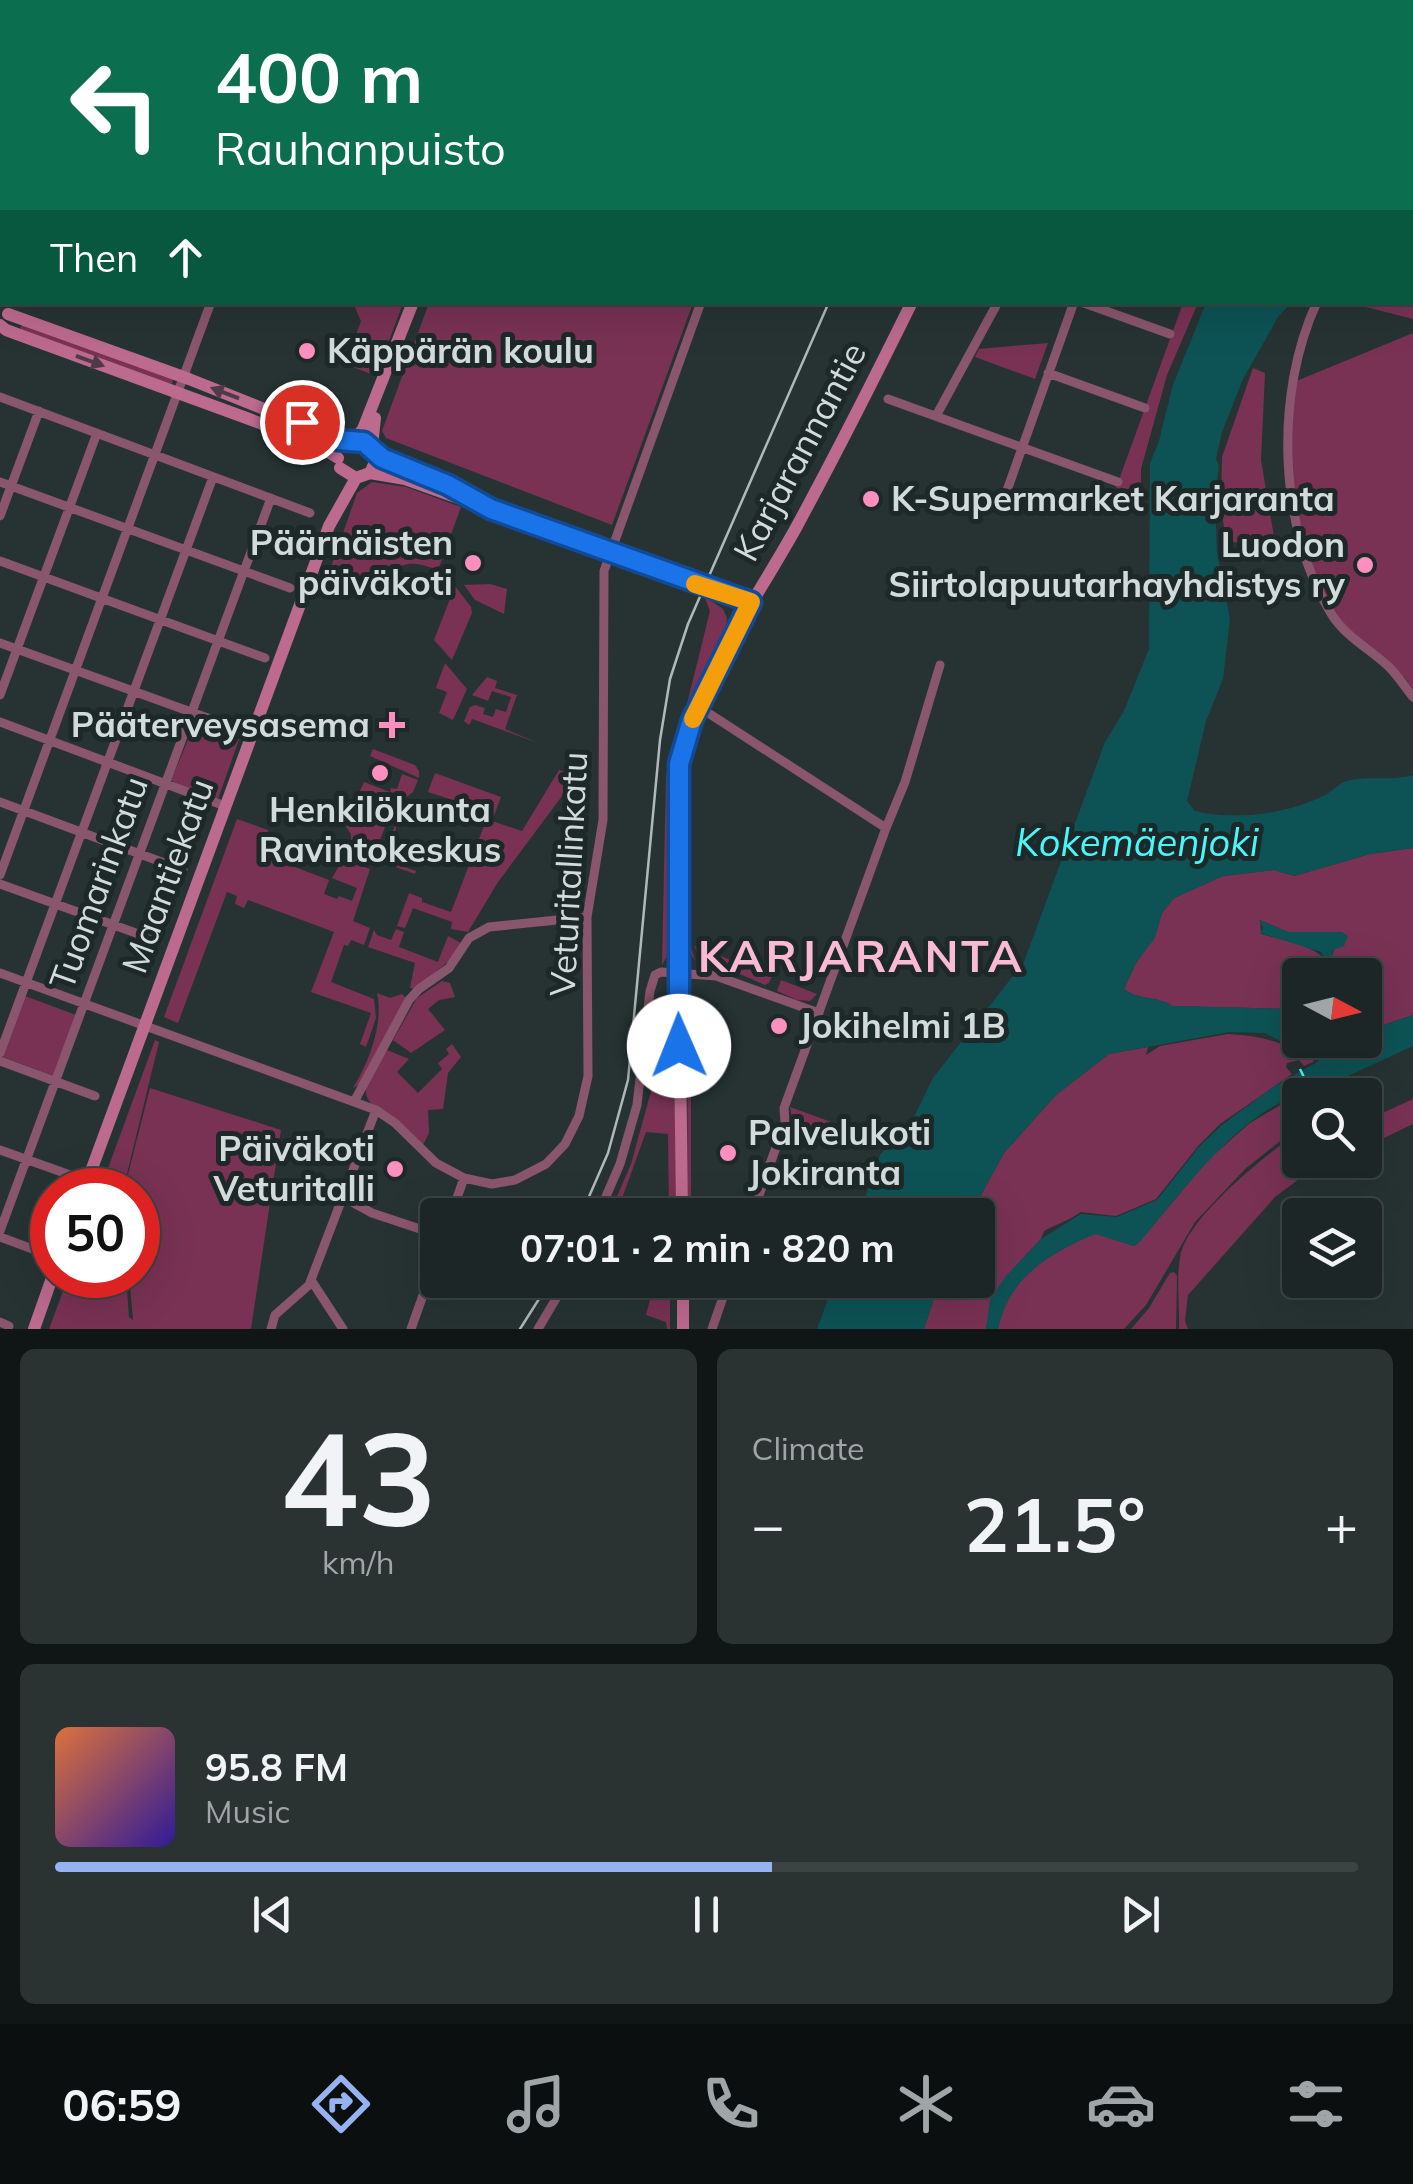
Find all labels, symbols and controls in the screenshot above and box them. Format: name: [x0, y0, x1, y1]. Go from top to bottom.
text: 400 m: [215, 33, 423, 121]
icon: left: [50, 40, 180, 170]
text: Rauhanpuisto: [215, 120, 506, 176]
icon: ahead: [158, 230, 213, 285]
text: Then: [50, 234, 138, 282]
place label: Käppärän koulu: [327, 328, 594, 372]
street label: Karjarannantie: [723, 335, 875, 568]
marker: Käppärän koulu: [296, 340, 318, 362]
one-way arrow: [75, 354, 105, 369]
pin: [260, 380, 345, 465]
one-way arrow: [210, 384, 240, 400]
icon: arrive: [275, 395, 330, 450]
place label: K-Supermarket Karjaranta: [891, 476, 1335, 520]
marker: K-Supermarket Karjaranta: [860, 488, 882, 510]
place label: Päärnäisten päiväkoti: [250, 520, 453, 604]
place label: Luodon Siirtolapuutarhayhdistys ry: [889, 522, 1346, 606]
marker: Päärnäisten päiväkoti: [462, 552, 484, 574]
marker: Luodon Siirtolapuutarhayhdistys ry: [1354, 554, 1376, 576]
place label: Pääterveysasema: [71, 702, 370, 746]
marker: Pääterveysasema: [379, 712, 405, 738]
street label: Veturitallinkatu: [540, 750, 596, 997]
marker: Henkilökunta Ravintokeskus: [369, 762, 391, 784]
street label: Tuomarinkatu: [39, 770, 157, 995]
street label: Maantiekatu: [112, 773, 223, 979]
place label: Henkilökunta Ravintokeskus: [259, 787, 501, 871]
water label: Kokemäenjoki: [1015, 818, 1260, 866]
district label: KARJARANTA: [698, 927, 1024, 983]
north arrow: [1282, 958, 1382, 1058]
map controls: [1282, 958, 1382, 1298]
position arrow: [627, 994, 731, 1098]
place label: Jokihelmi 1B: [799, 1003, 1006, 1047]
marker: Jokihelmi 1B: [768, 1015, 790, 1037]
button: search: [1282, 1078, 1382, 1178]
place label: Palvelukoti Jokiranta: [748, 1110, 931, 1194]
place label: Päiväkoti Veturitalli: [212, 1126, 375, 1210]
marker: Palvelukoti Jokiranta: [717, 1142, 739, 1164]
marker: Päiväkoti Veturitalli: [384, 1158, 406, 1180]
speed limit sign: 50: [30, 1168, 160, 1298]
button: layers: [1282, 1198, 1382, 1298]
text: 07:01 · 2 min · 820 m: [520, 1224, 895, 1272]
text: 43: [280, 1395, 436, 1559]
text: Climate: [752, 1428, 864, 1468]
text: 21.5°: [964, 1477, 1146, 1571]
text: −: [752, 1490, 785, 1559]
text: +: [1325, 1490, 1358, 1559]
text: km/h: [322, 1542, 394, 1582]
text: 95.8 FM: [205, 1743, 348, 1791]
text: Music: [205, 1791, 290, 1831]
icon: previous: [245, 1887, 300, 1942]
icon: pause: [679, 1887, 734, 1942]
icon: next: [1113, 1887, 1168, 1942]
icon: directions: [306, 2069, 376, 2139]
icon: music: [501, 2069, 571, 2139]
icon: phone: [696, 2069, 766, 2139]
icon: climate: [891, 2069, 961, 2139]
icon: car: [1086, 2069, 1156, 2139]
icon: filters: [1281, 2069, 1351, 2139]
text: 06:59: [62, 2076, 182, 2132]

